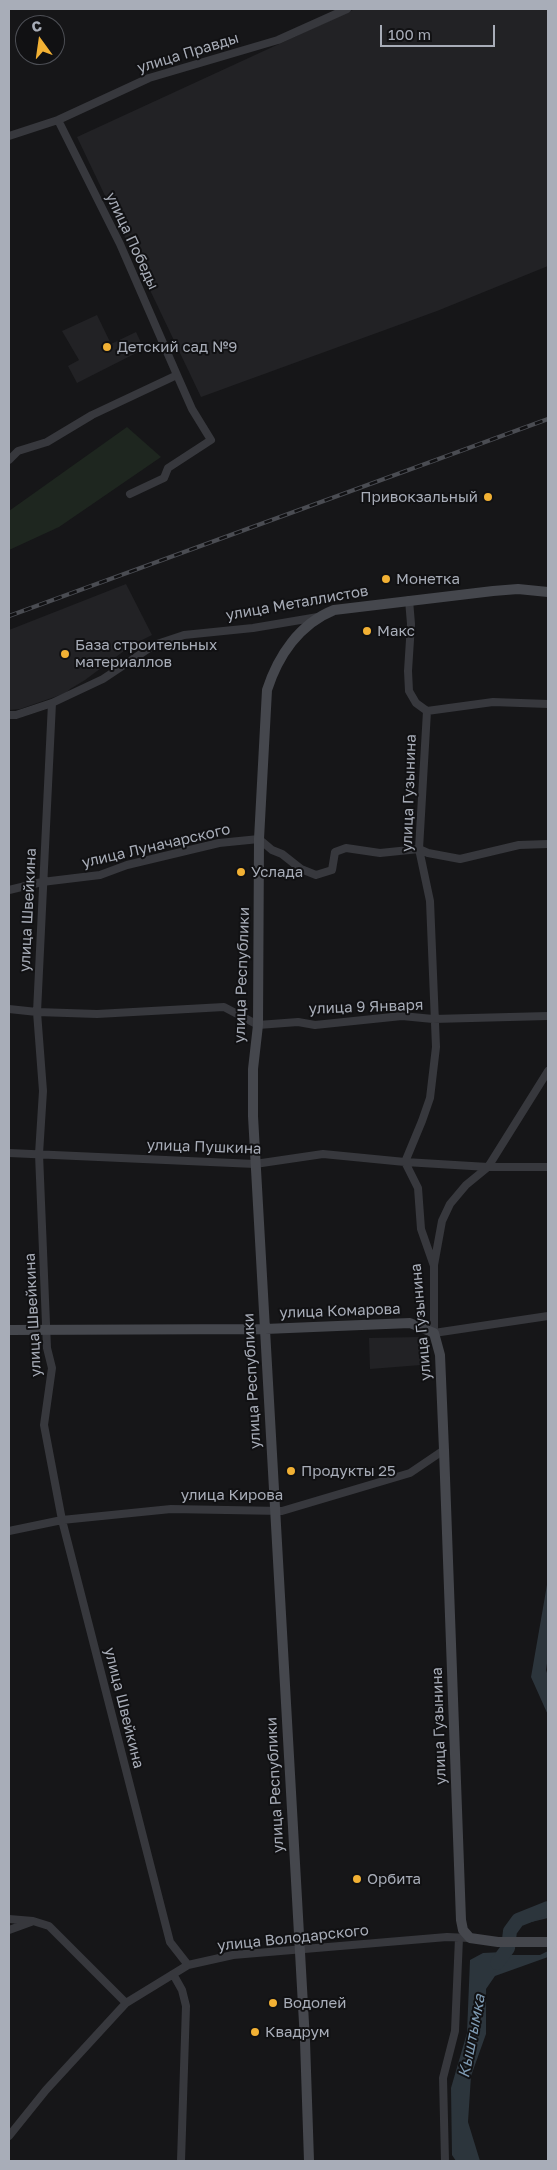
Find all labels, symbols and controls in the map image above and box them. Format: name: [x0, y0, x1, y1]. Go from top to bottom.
north arrow: [15, 15, 65, 65]
scale bar: [382, 15, 497, 47]
text: С: [30, 16, 43, 35]
text: 100 m: [388, 25, 431, 43]
street label: улица Правды: [135, 29, 241, 77]
street label: улица Победы: [102, 189, 162, 293]
place label: Детский сад №9: [117, 338, 237, 356]
marker: Детский сад №9: [101, 341, 113, 353]
place label: Привокзальный: [360, 488, 478, 506]
marker: Привокзальный: [482, 491, 494, 503]
place label: Монетка: [396, 570, 460, 588]
marker: Монетка: [380, 573, 392, 585]
street label: улица Металлистов: [224, 582, 370, 624]
place label: Макс: [377, 622, 415, 640]
marker: Макс: [361, 625, 373, 637]
place label: База cтроительных материаллов: [75, 636, 217, 671]
marker: База cтроительных материаллов: [59, 648, 71, 660]
street label: улица Гузынина: [398, 734, 420, 852]
street label: улица Луначарского: [80, 820, 232, 872]
street label: улица Швейкина: [16, 848, 40, 972]
place label: Услада: [251, 863, 303, 881]
marker: Услада: [235, 866, 247, 878]
street label: улица Республики: [231, 907, 253, 1043]
street label: улица 9 Января: [308, 996, 424, 1018]
street label: улица Пушкина: [146, 1136, 262, 1158]
street label: улица Швейкина: [21, 1253, 45, 1377]
street label: улица Гузынина: [407, 1263, 435, 1381]
street label: улица Комарова: [279, 1300, 401, 1322]
street label: улица Республики: [239, 1313, 265, 1449]
place label: Продукты 25: [301, 1462, 396, 1480]
marker: Продукты 25: [285, 1465, 297, 1477]
street label: улица Кирова: [181, 1486, 283, 1504]
street label: улица Швейкина: [100, 1646, 148, 1770]
street label: улица Гузынина: [428, 1667, 450, 1785]
street label: улица Республики: [262, 1717, 288, 1853]
place label: Орбита: [367, 1870, 421, 1888]
marker: Орбита: [351, 1873, 363, 1885]
street label: улица Володарского: [216, 1921, 370, 1955]
water label: Кыштымка: [454, 1992, 490, 2080]
place label: Водолей: [283, 1994, 346, 2012]
marker: Водолей: [267, 1997, 279, 2009]
place label: Квадрум: [265, 2023, 330, 2041]
marker: Квадрум: [249, 2026, 261, 2038]

